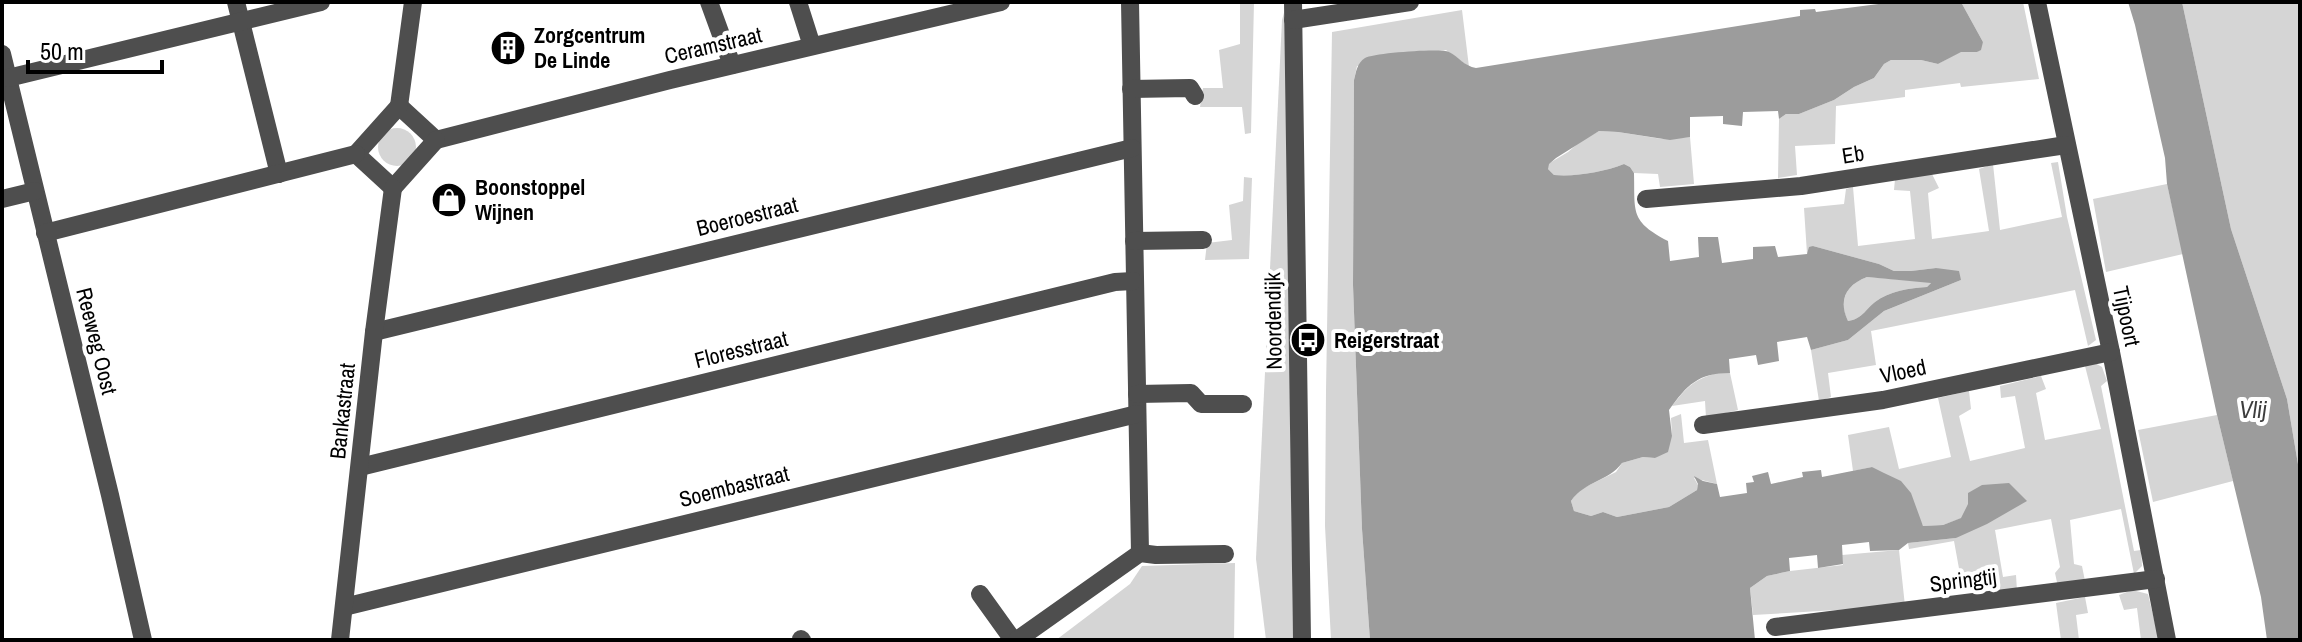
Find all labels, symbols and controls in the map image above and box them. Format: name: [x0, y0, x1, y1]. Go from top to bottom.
street label: Ceramstraat: [661, 19, 765, 71]
place label: Zorgcentrum De Linde: [534, 20, 645, 75]
scale bar: [28, 24, 162, 74]
building icon: Zorgcentrum De Linde: [489, 29, 527, 67]
text: 50 m: [40, 35, 84, 67]
street label: Eb: [1840, 137, 1866, 171]
place label: Boonstoppel Wijnen: [475, 172, 585, 227]
shop icon: Boonstoppel Wijnen: [430, 181, 468, 219]
street label: Boeroestraat: [693, 189, 801, 243]
street label: Noordendijk: [1257, 271, 1289, 370]
street label: Tijpoort: [2106, 283, 2148, 349]
street label: Reeweg Oost: [69, 284, 125, 398]
bus stop icon: Reigerstraat: [1289, 321, 1327, 359]
street label: Floresstraat: [691, 323, 791, 375]
place label: Reigerstraat: [1334, 325, 1439, 355]
street label: Vloed: [1877, 352, 1929, 390]
street label: Bankastraat: [322, 362, 362, 460]
water label: Vlij: [2239, 393, 2267, 425]
street label: Soembastraat: [676, 458, 792, 514]
street label: Springtij: [1928, 561, 1998, 599]

